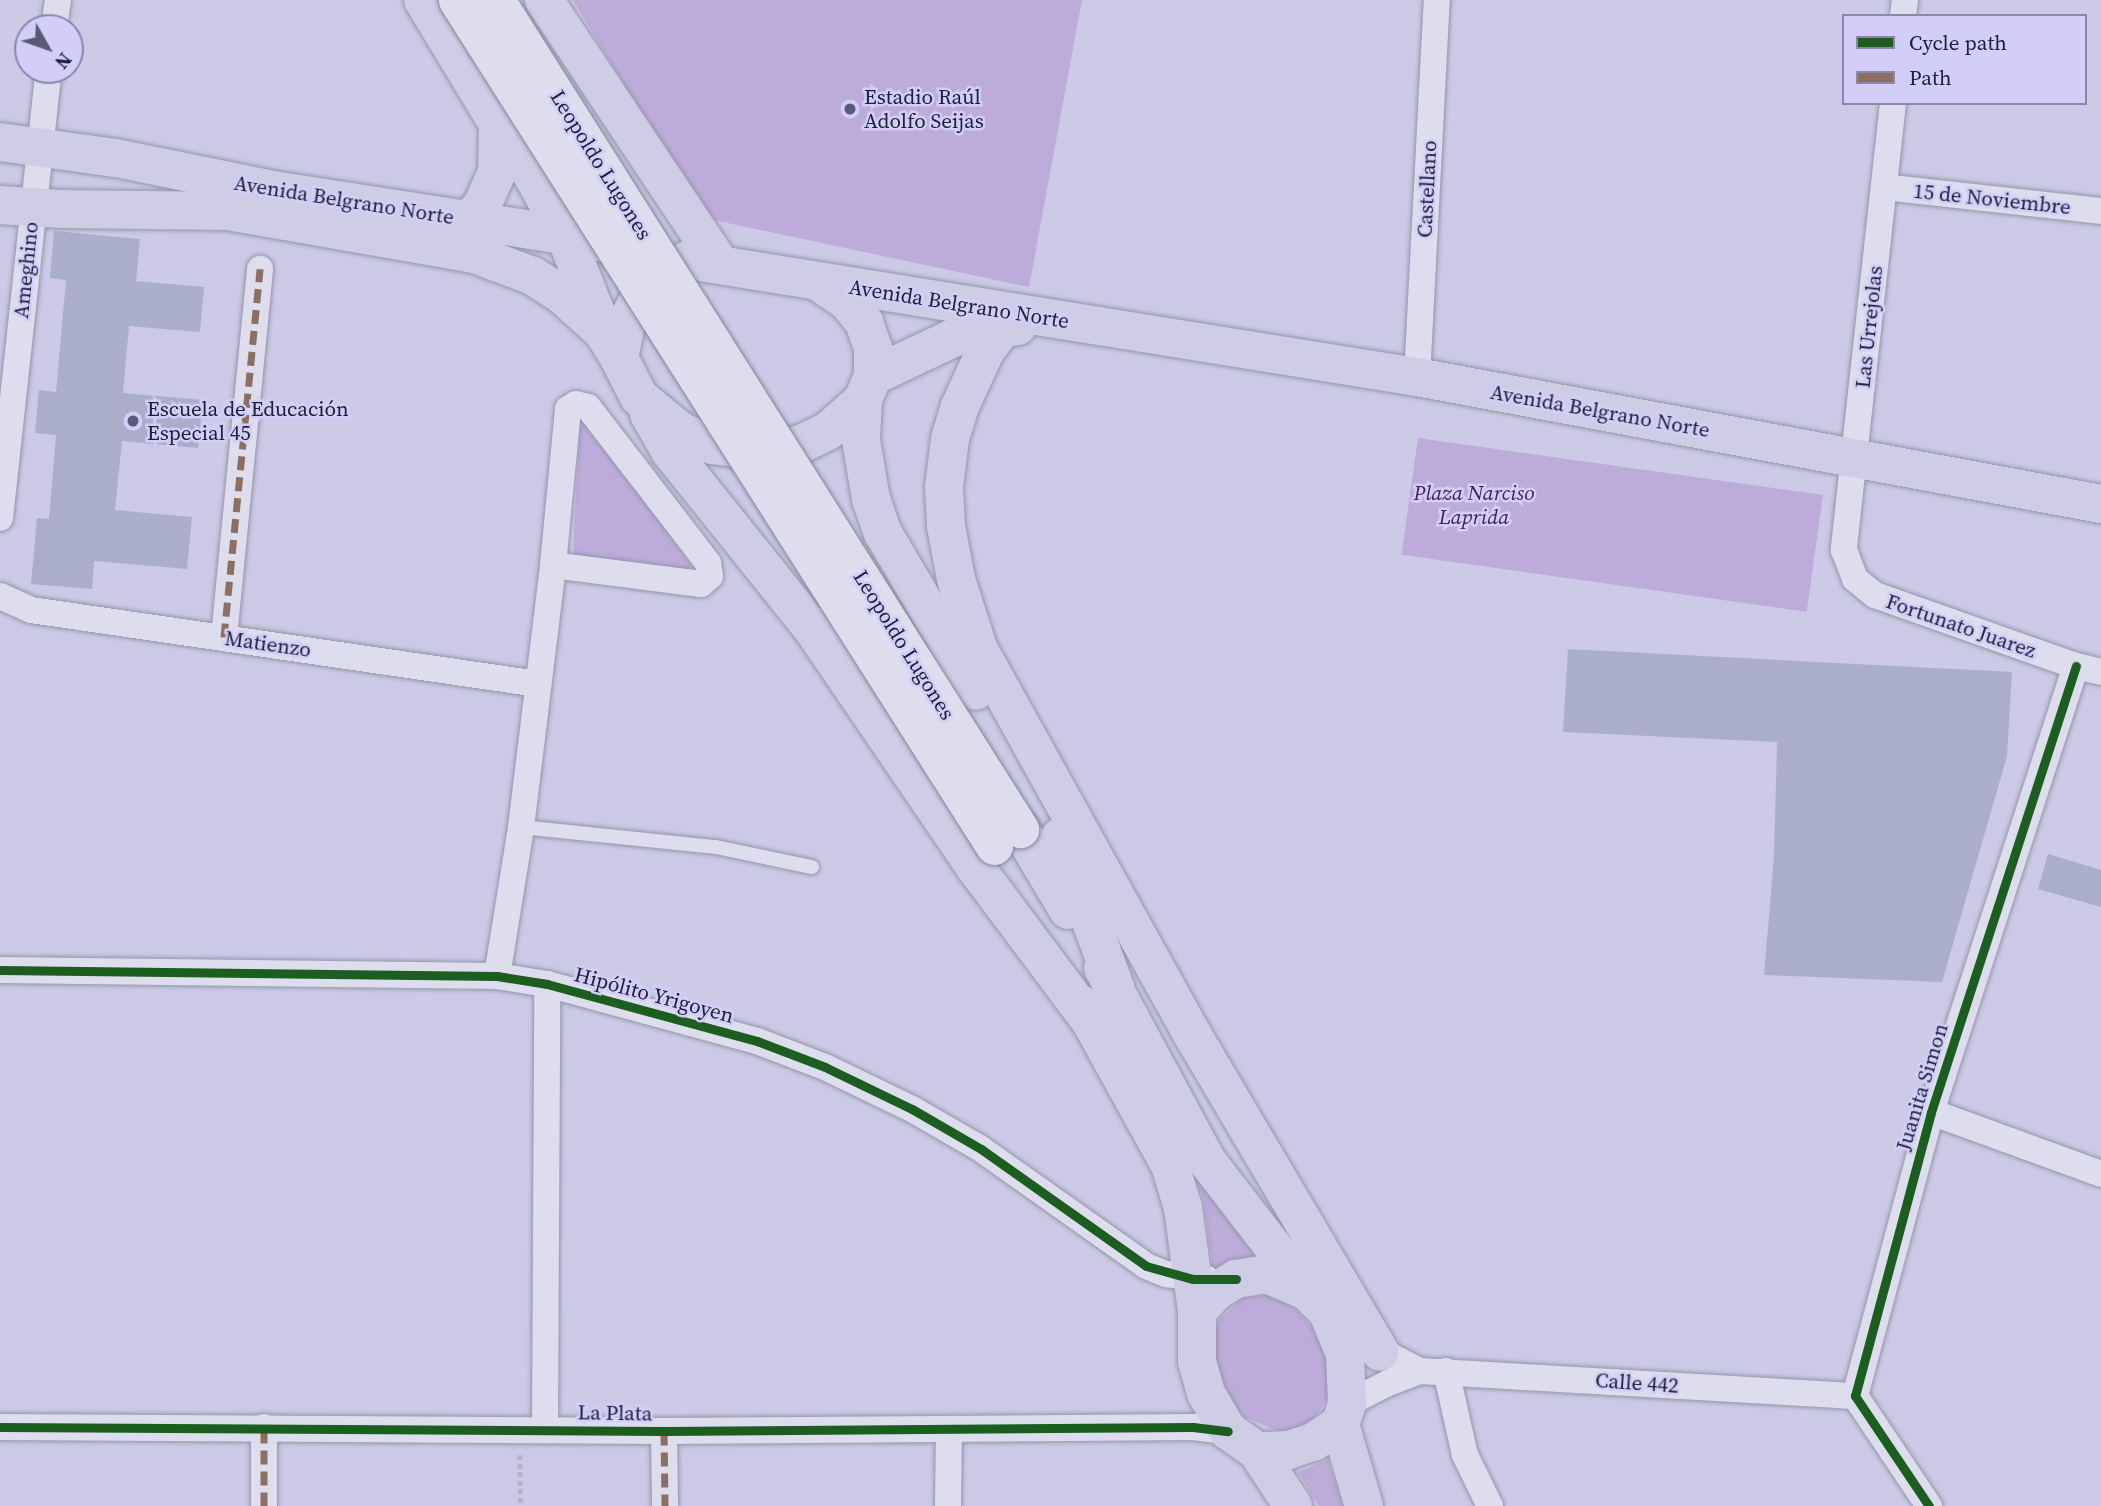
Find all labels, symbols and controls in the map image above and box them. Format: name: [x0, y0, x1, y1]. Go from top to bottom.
north arrow: [14, 14, 84, 84]
legend: [1842, 14, 2087, 105]
text: Cycle path: [1909, 28, 2007, 57]
text: N: [49, 48, 78, 75]
text: Path: [1909, 63, 1952, 92]
place label: Estadio Raúl Adolfo Seijas: [864, 84, 984, 134]
street label: Leopoldo Lugones: [545, 86, 657, 244]
marker: Estadio Raúl Adolfo Seijas: [842, 101, 858, 117]
street label: Castellano: [1412, 140, 1442, 238]
street label: Avenida Belgrano Norte: [232, 170, 456, 230]
street label: 15 de Noviembre: [1912, 178, 2072, 220]
street label: Ameghino: [8, 220, 44, 320]
street label: Las Urrejolas: [1850, 264, 1888, 390]
street label: Avenida Belgrano Norte: [847, 274, 1071, 334]
street label: Avenida Belgrano Norte: [1488, 379, 1712, 443]
place label: Escuela de Educación Especial 45: [147, 396, 349, 446]
marker: Escuela de Educación Especial 45: [125, 413, 141, 429]
park label: Plaza Narciso Laprida: [1414, 480, 1534, 530]
street label: Leopoldo Lugones: [848, 566, 960, 724]
street label: Fortunato Juarez: [1883, 589, 2039, 663]
street label: Matienzo: [223, 625, 313, 663]
street label: Hipólito Yrigoyen: [571, 962, 737, 1028]
street label: Juanita Simon: [1891, 1020, 1953, 1154]
street label: Calle 442: [1594, 1368, 1680, 1398]
street label: La Plata: [577, 1400, 653, 1426]

